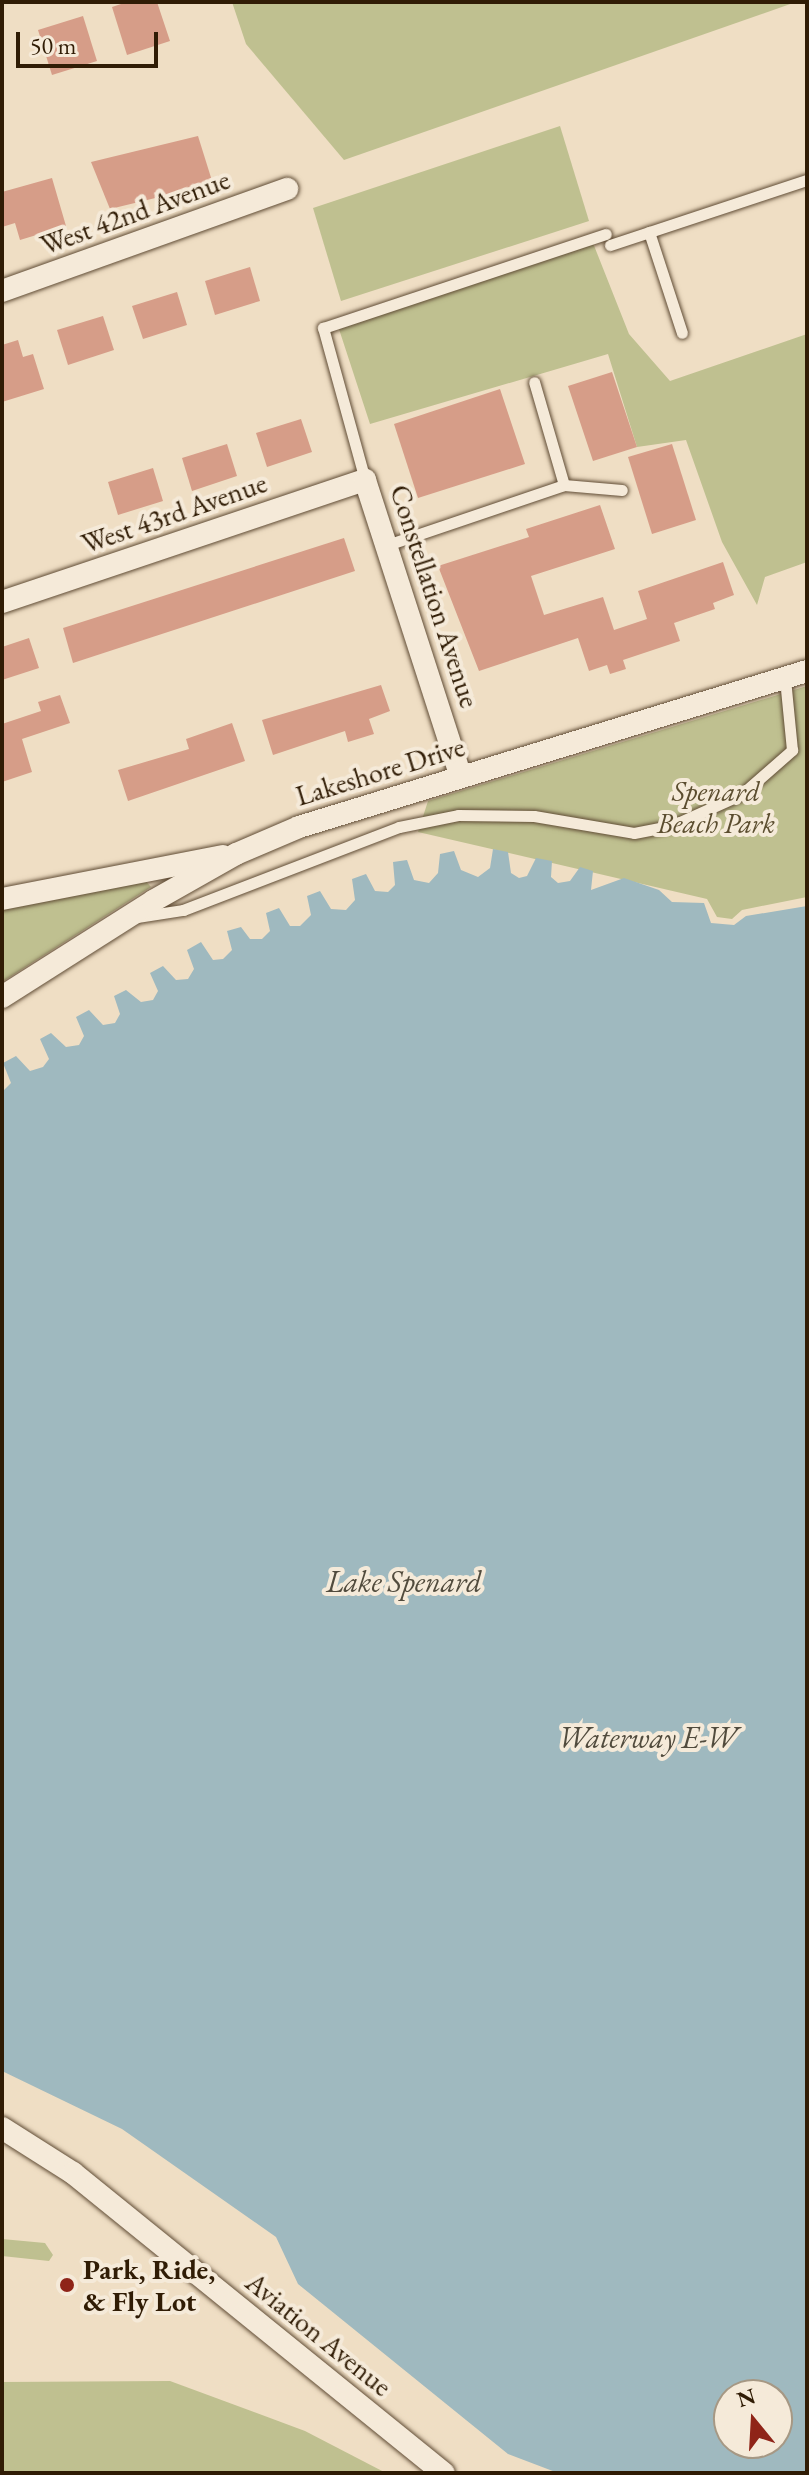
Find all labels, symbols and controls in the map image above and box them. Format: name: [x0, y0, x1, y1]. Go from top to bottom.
scale bar: [20, 16, 162, 66]
text: 50 m: [30, 30, 77, 61]
street label: West 42nd Avenue: [36, 162, 234, 262]
street label: West 43rd Avenue: [77, 466, 271, 560]
street label: Constellation Avenue: [383, 480, 487, 712]
street label: Lakeshore Drive: [292, 729, 468, 813]
park label: Spenard Beach Park: [657, 774, 775, 840]
water label: Lake Spenard: [326, 1564, 482, 1600]
water label: Waterway E-W: [558, 1720, 738, 1756]
place label: Park, Ride, & Fly Lot: [83, 2252, 215, 2318]
street label: Aviation Avenue: [239, 2265, 399, 2403]
marker: Park, Ride, & Fly Lot: [58, 2276, 76, 2294]
north arrow: [713, 2379, 793, 2459]
text: N: [733, 2381, 759, 2414]

